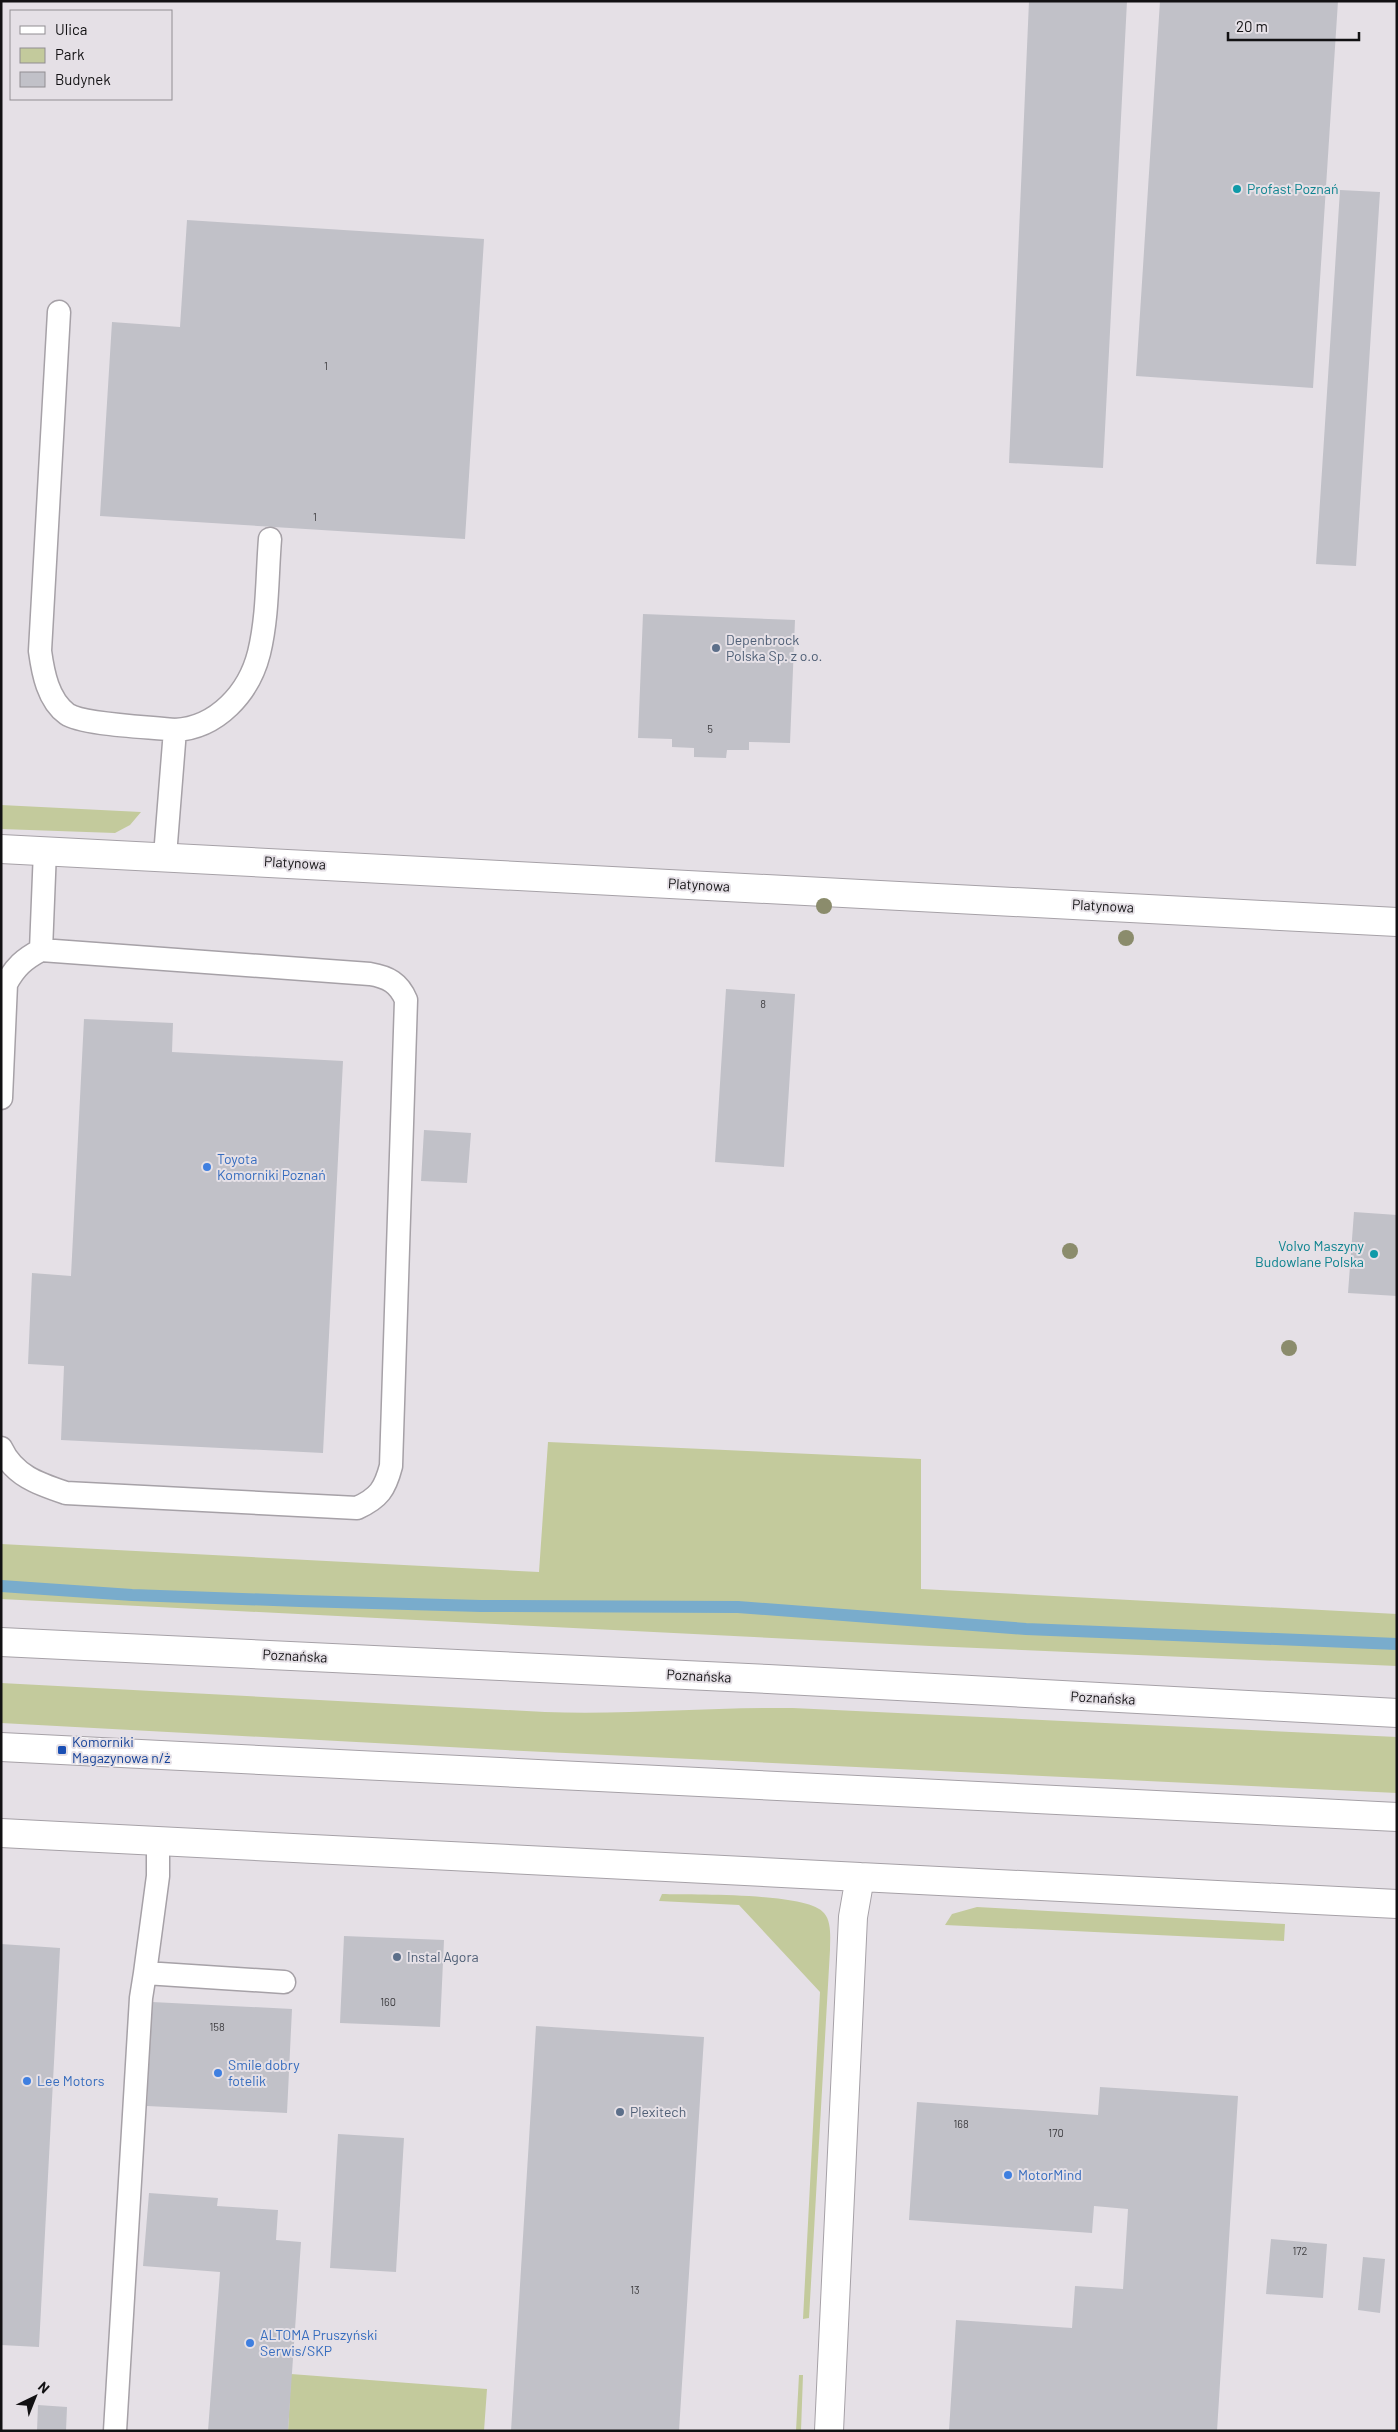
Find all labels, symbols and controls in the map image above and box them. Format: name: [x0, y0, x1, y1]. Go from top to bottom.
legend: [10, 10, 172, 100]
scale bar: [1228, 10, 1359, 42]
text: 20 m: [1236, 17, 1268, 35]
text: Ulica: [55, 20, 87, 38]
text: Park: [55, 45, 85, 63]
text: Budynek: [55, 70, 111, 88]
place label: Profast Poznań: [1247, 180, 1339, 197]
marker: Profast Poznań: [1231, 183, 1243, 195]
house number: 1: [324, 359, 328, 372]
house number: 1: [313, 510, 317, 523]
place label: Depenbrock Polska Sp. z o.o.: [726, 631, 822, 664]
marker: Depenbrock Polska Sp. z o.o.: [710, 642, 722, 654]
house number: 5: [707, 722, 713, 735]
street label: Platynowa: [264, 852, 326, 873]
street label: Platynowa: [668, 874, 730, 895]
street label: Platynowa: [1072, 895, 1134, 916]
house number: 8: [760, 997, 766, 1010]
place label: Toyota Komorniki Poznań: [217, 1150, 326, 1183]
marker: Toyota Komorniki Poznań: [201, 1161, 213, 1173]
place label: Volvo Maszyny Budowlane Polska: [1255, 1237, 1365, 1270]
marker: Volvo Maszyny Budowlane Polska: [1368, 1248, 1380, 1260]
street label: Poznańska: [262, 1645, 328, 1666]
street label: Poznańska: [666, 1665, 732, 1686]
street label: Poznańska: [1070, 1687, 1136, 1708]
place label: Komorniki Magazynowa n/ż: [72, 1733, 171, 1766]
marker: Komorniki Magazynowa n/ż: [56, 1744, 68, 1756]
place label: Instal Agora: [407, 1948, 479, 1965]
marker: Instal Agora: [391, 1951, 403, 1963]
house number: 160: [380, 1995, 396, 2008]
house number: 158: [209, 2020, 225, 2033]
place label: Smile dobry fotelik: [228, 2056, 300, 2089]
marker: Smile dobry fotelik: [212, 2067, 224, 2079]
place label: Lee Motors: [37, 2072, 105, 2089]
marker: Lee Motors: [21, 2075, 33, 2087]
place label: Plexitech: [630, 2103, 686, 2120]
marker: Plexitech: [614, 2106, 626, 2118]
house number: 168: [953, 2117, 969, 2130]
house number: 170: [1048, 2126, 1064, 2139]
place label: MotorMind: [1018, 2166, 1082, 2183]
marker: MotorMind: [1002, 2169, 1014, 2181]
house number: 172: [1293, 2244, 1308, 2257]
house number: 13: [630, 2283, 640, 2296]
place label: ALTOMA Pruszyński Serwis/SKP: [260, 2326, 378, 2359]
marker: ALTOMA Pruszyński Serwis/SKP: [244, 2337, 256, 2349]
north arrow: [10, 2372, 60, 2422]
text: N: [35, 2378, 53, 2397]

